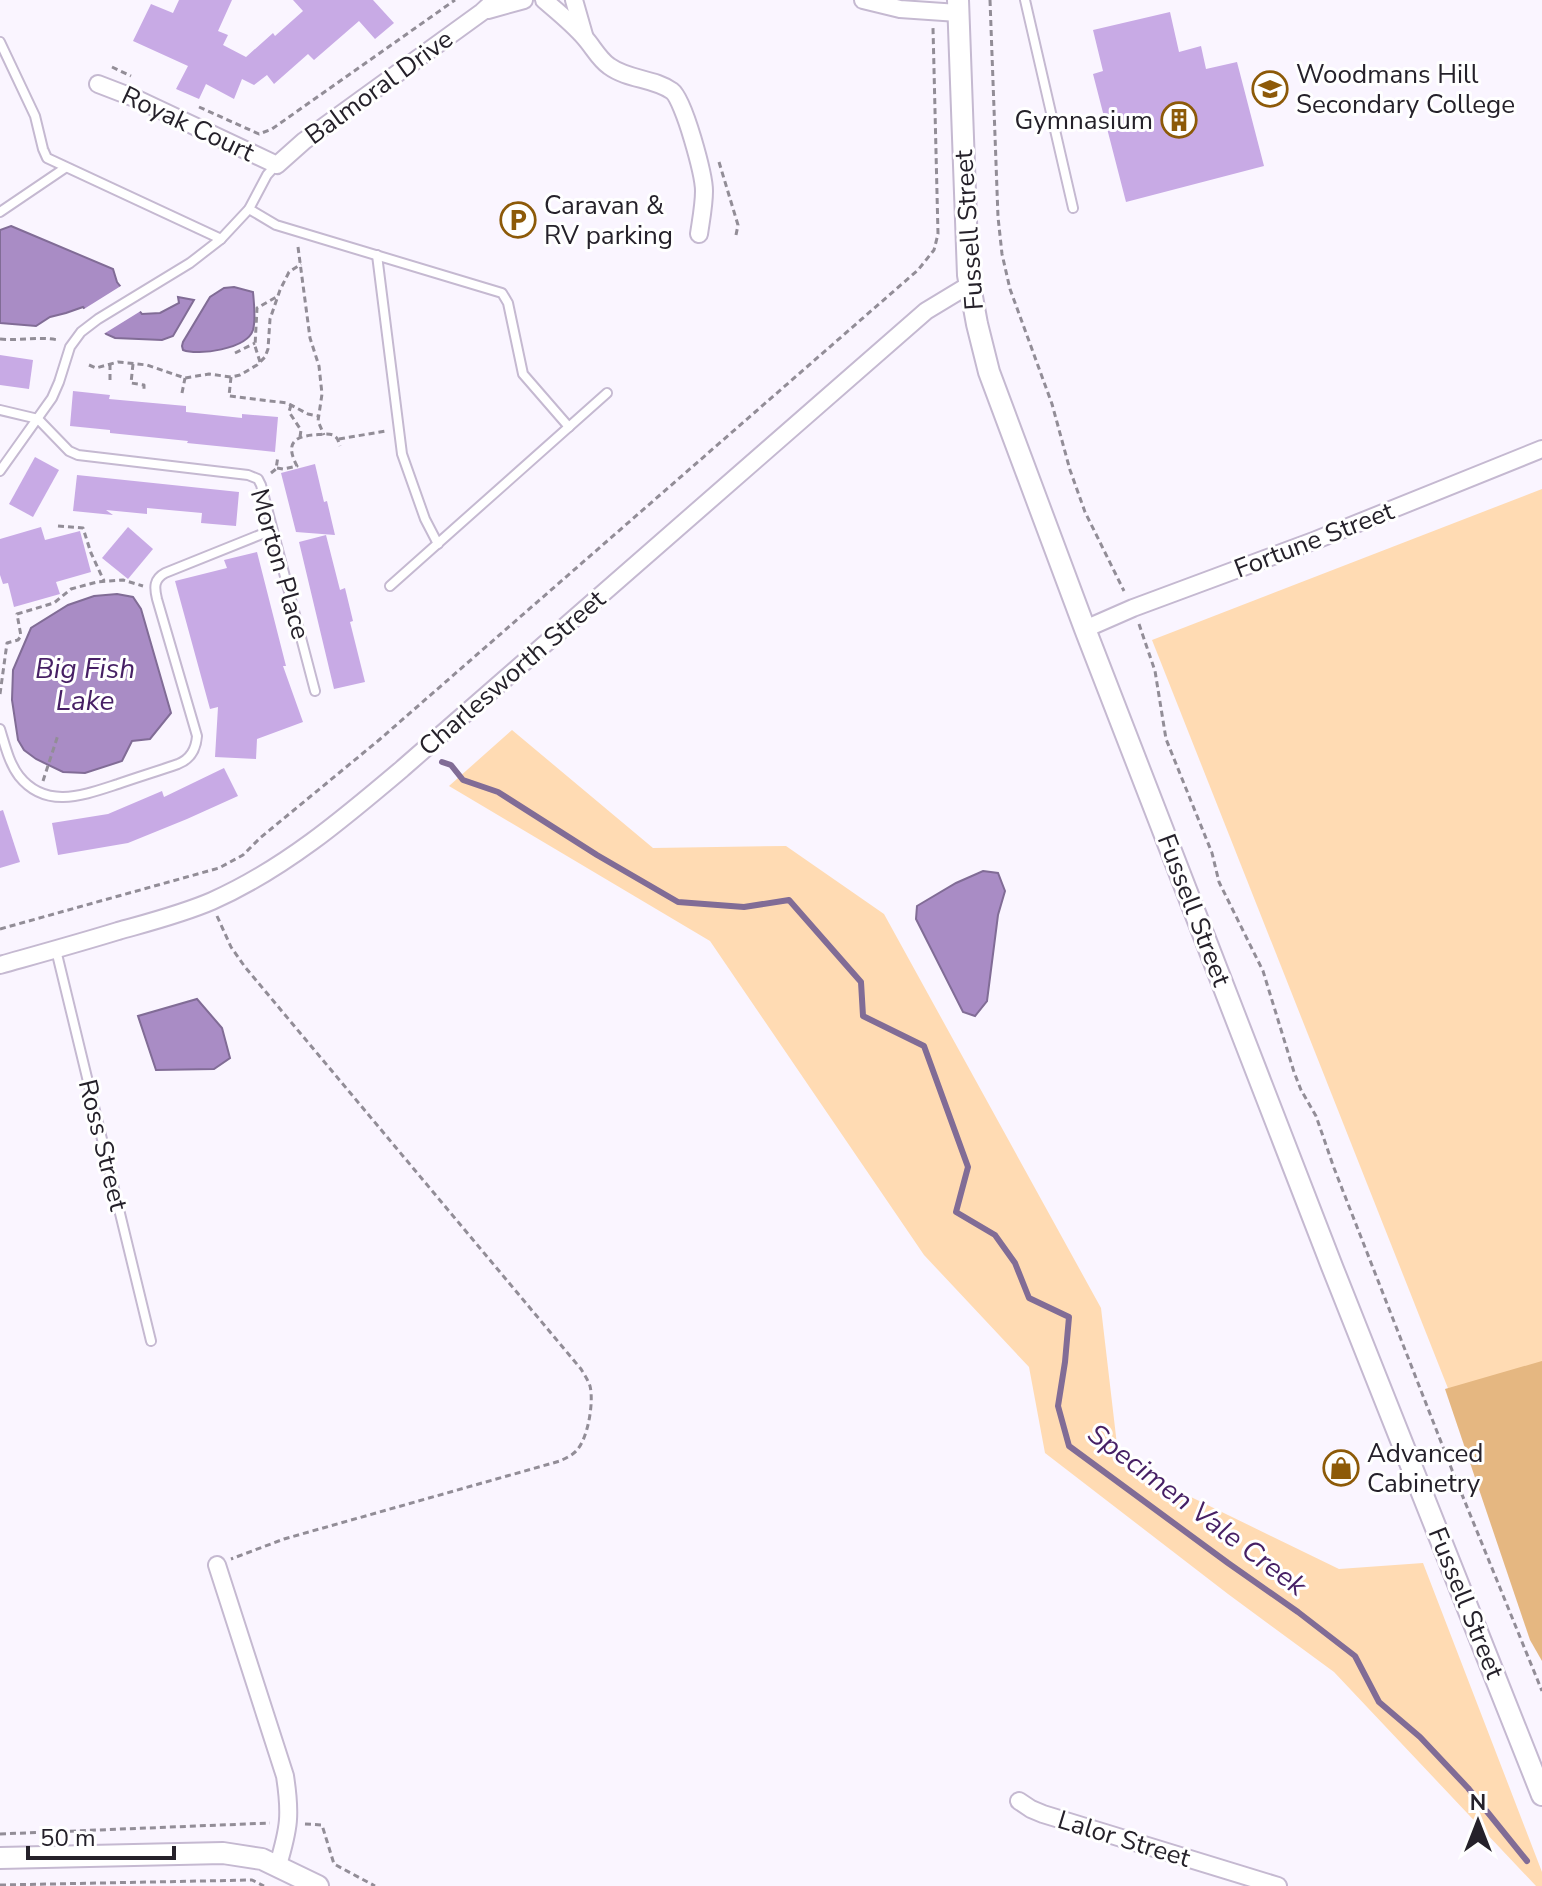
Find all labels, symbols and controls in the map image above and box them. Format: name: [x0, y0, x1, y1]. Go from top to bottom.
street label: Balmoral Drive: [298, 21, 460, 153]
place label: Woodmans Hill Secondary College: [1296, 57, 1515, 122]
school or university icon: Woodmans Hill Secondary College: [1251, 70, 1289, 108]
street label: Royak Court: [116, 78, 261, 170]
building icon: Gymnasium: [1160, 101, 1198, 139]
place label: Gymnasium: [1015, 103, 1153, 138]
street label: Fussell Street: [946, 148, 992, 311]
place label: Caravan & RV parking: [544, 188, 673, 253]
parking icon: Caravan & RV parking: [499, 201, 537, 239]
street label: Morton Place: [242, 485, 318, 643]
street label: Fortune Street: [1229, 493, 1400, 586]
street label: Charlesworth Street: [411, 582, 613, 764]
water label: Big Fish Lake: [35, 650, 135, 720]
street label: Fussell Street: [1149, 829, 1239, 992]
street label: Ross Street: [70, 1076, 136, 1215]
water label: Specimen Vale Creek: [1080, 1415, 1315, 1606]
place label: Advanced Cabinetry: [1367, 1436, 1483, 1501]
shop icon: Advanced Cabinetry: [1322, 1449, 1360, 1487]
street label: Fussell Street: [1420, 1522, 1513, 1685]
north arrow: [1438, 1782, 1518, 1862]
text: N: [1470, 1788, 1486, 1818]
street label: Lalor Street: [1053, 1802, 1195, 1876]
scale bar: [28, 1810, 174, 1860]
text: 50 m: [40, 1822, 96, 1854]

